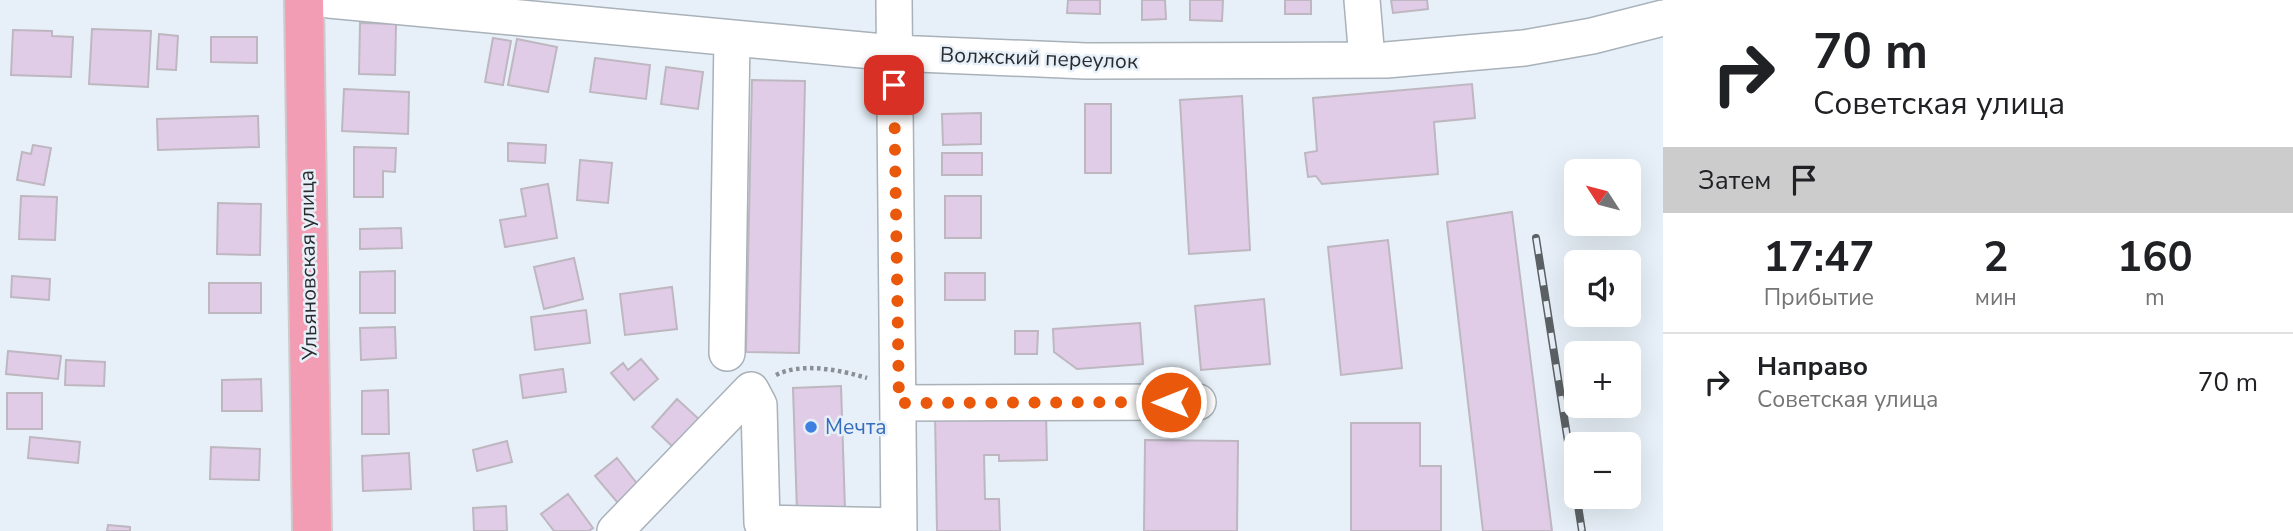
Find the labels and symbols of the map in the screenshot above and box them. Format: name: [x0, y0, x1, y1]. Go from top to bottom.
street label: Волжский переулок: [940, 41, 1139, 75]
pin: [864, 55, 924, 115]
north arrow: [1564, 159, 1642, 236]
street label: Ульяновская улица: [292, 170, 324, 361]
position arrow: [1134, 365, 1208, 439]
place label: Мечта: [825, 413, 887, 441]
marker: Мечта: [803, 419, 819, 435]

